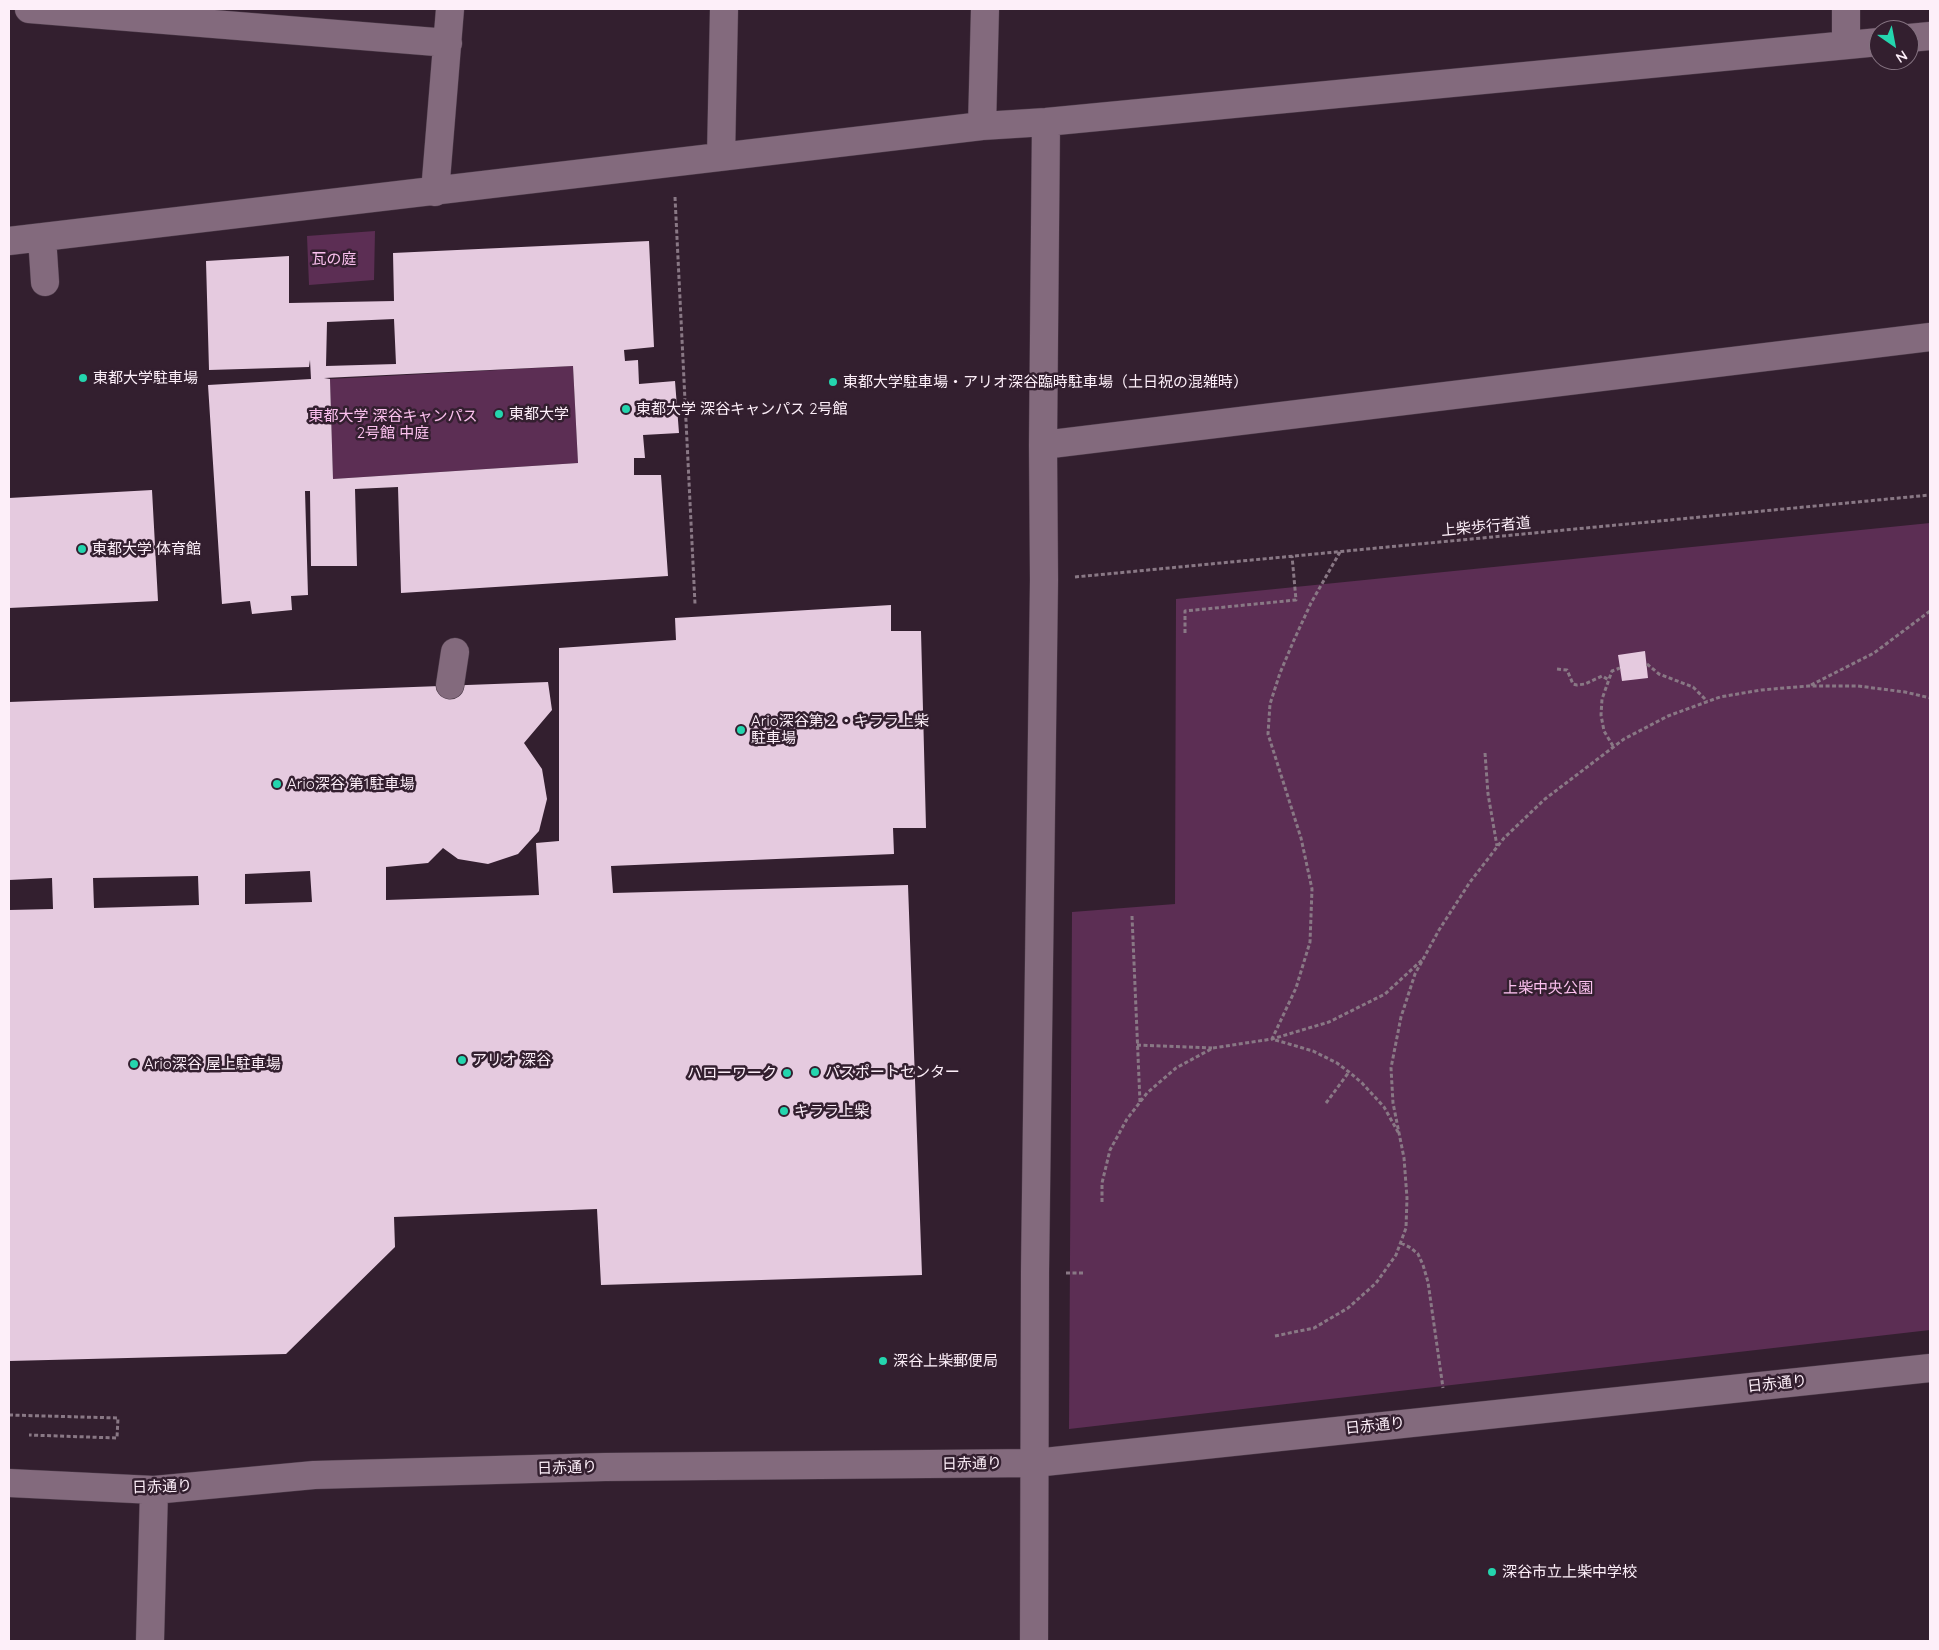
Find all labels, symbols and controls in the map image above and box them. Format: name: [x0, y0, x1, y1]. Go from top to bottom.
north arrow: [1869, 20, 1919, 70]
text: N: [1892, 46, 1911, 67]
park label: 瓦の庭: [312, 250, 356, 268]
place label: 東都大学駐車場: [93, 369, 198, 387]
marker: 東都大学駐車場: [77, 372, 89, 384]
place label: 東都大学駐車場・アリオ深谷臨時駐車場（土日祝の混雑時）: [843, 373, 1248, 391]
marker: 東都大学駐車場・アリオ深谷臨時駐車場（土日祝の混雑時）: [827, 376, 839, 388]
place label: 東都大学 深谷キャンパス 2号館: [636, 400, 847, 418]
marker: 東都大学 深谷キャンパス 2号館: [620, 403, 632, 415]
place label: 東都大学: [509, 405, 569, 423]
park label: 東都大学 深谷キャンパス 2号館 中庭: [308, 407, 478, 442]
marker: 東都大学: [493, 408, 505, 420]
street label: 上柴歩行者道: [1440, 514, 1532, 540]
place label: 東都大学 体育館: [92, 540, 201, 558]
marker: 東都大学 体育館: [76, 543, 88, 555]
place label: Ario深谷第２・キララ上柴 駐車場: [751, 712, 929, 747]
marker: Ario深谷第２・キララ上柴 駐車場: [735, 724, 747, 736]
place label: Ario深谷 第1駐車場: [287, 775, 414, 793]
marker: Ario深谷 第1駐車場: [271, 778, 283, 790]
park label: 上柴中央公園: [1503, 979, 1593, 997]
place label: アリオ 深谷: [472, 1051, 551, 1069]
marker: アリオ 深谷: [456, 1054, 468, 1066]
place label: Ario深谷 屋上駐車場: [144, 1055, 281, 1073]
marker: Ario深谷 屋上駐車場: [128, 1058, 140, 1070]
place label: パスポートセンター: [825, 1063, 960, 1081]
place label: ハローワーク: [687, 1064, 777, 1082]
marker: パスポートセンター: [809, 1066, 821, 1078]
marker: ハローワーク: [781, 1067, 793, 1079]
place label: キララ上柴: [794, 1102, 869, 1120]
marker: キララ上柴: [778, 1105, 790, 1117]
place label: 深谷上柴郵便局: [893, 1352, 998, 1370]
marker: 深谷上柴郵便局: [877, 1355, 889, 1367]
street label: 日赤通り: [1746, 1372, 1808, 1396]
street label: 日赤通り: [1344, 1414, 1406, 1438]
street label: 日赤通り: [942, 1454, 1002, 1474]
street label: 日赤通り: [537, 1458, 597, 1478]
street label: 日赤通り: [132, 1477, 192, 1497]
place label: 深谷市立上柴中学校: [1502, 1563, 1637, 1581]
marker: 深谷市立上柴中学校: [1486, 1566, 1498, 1578]

